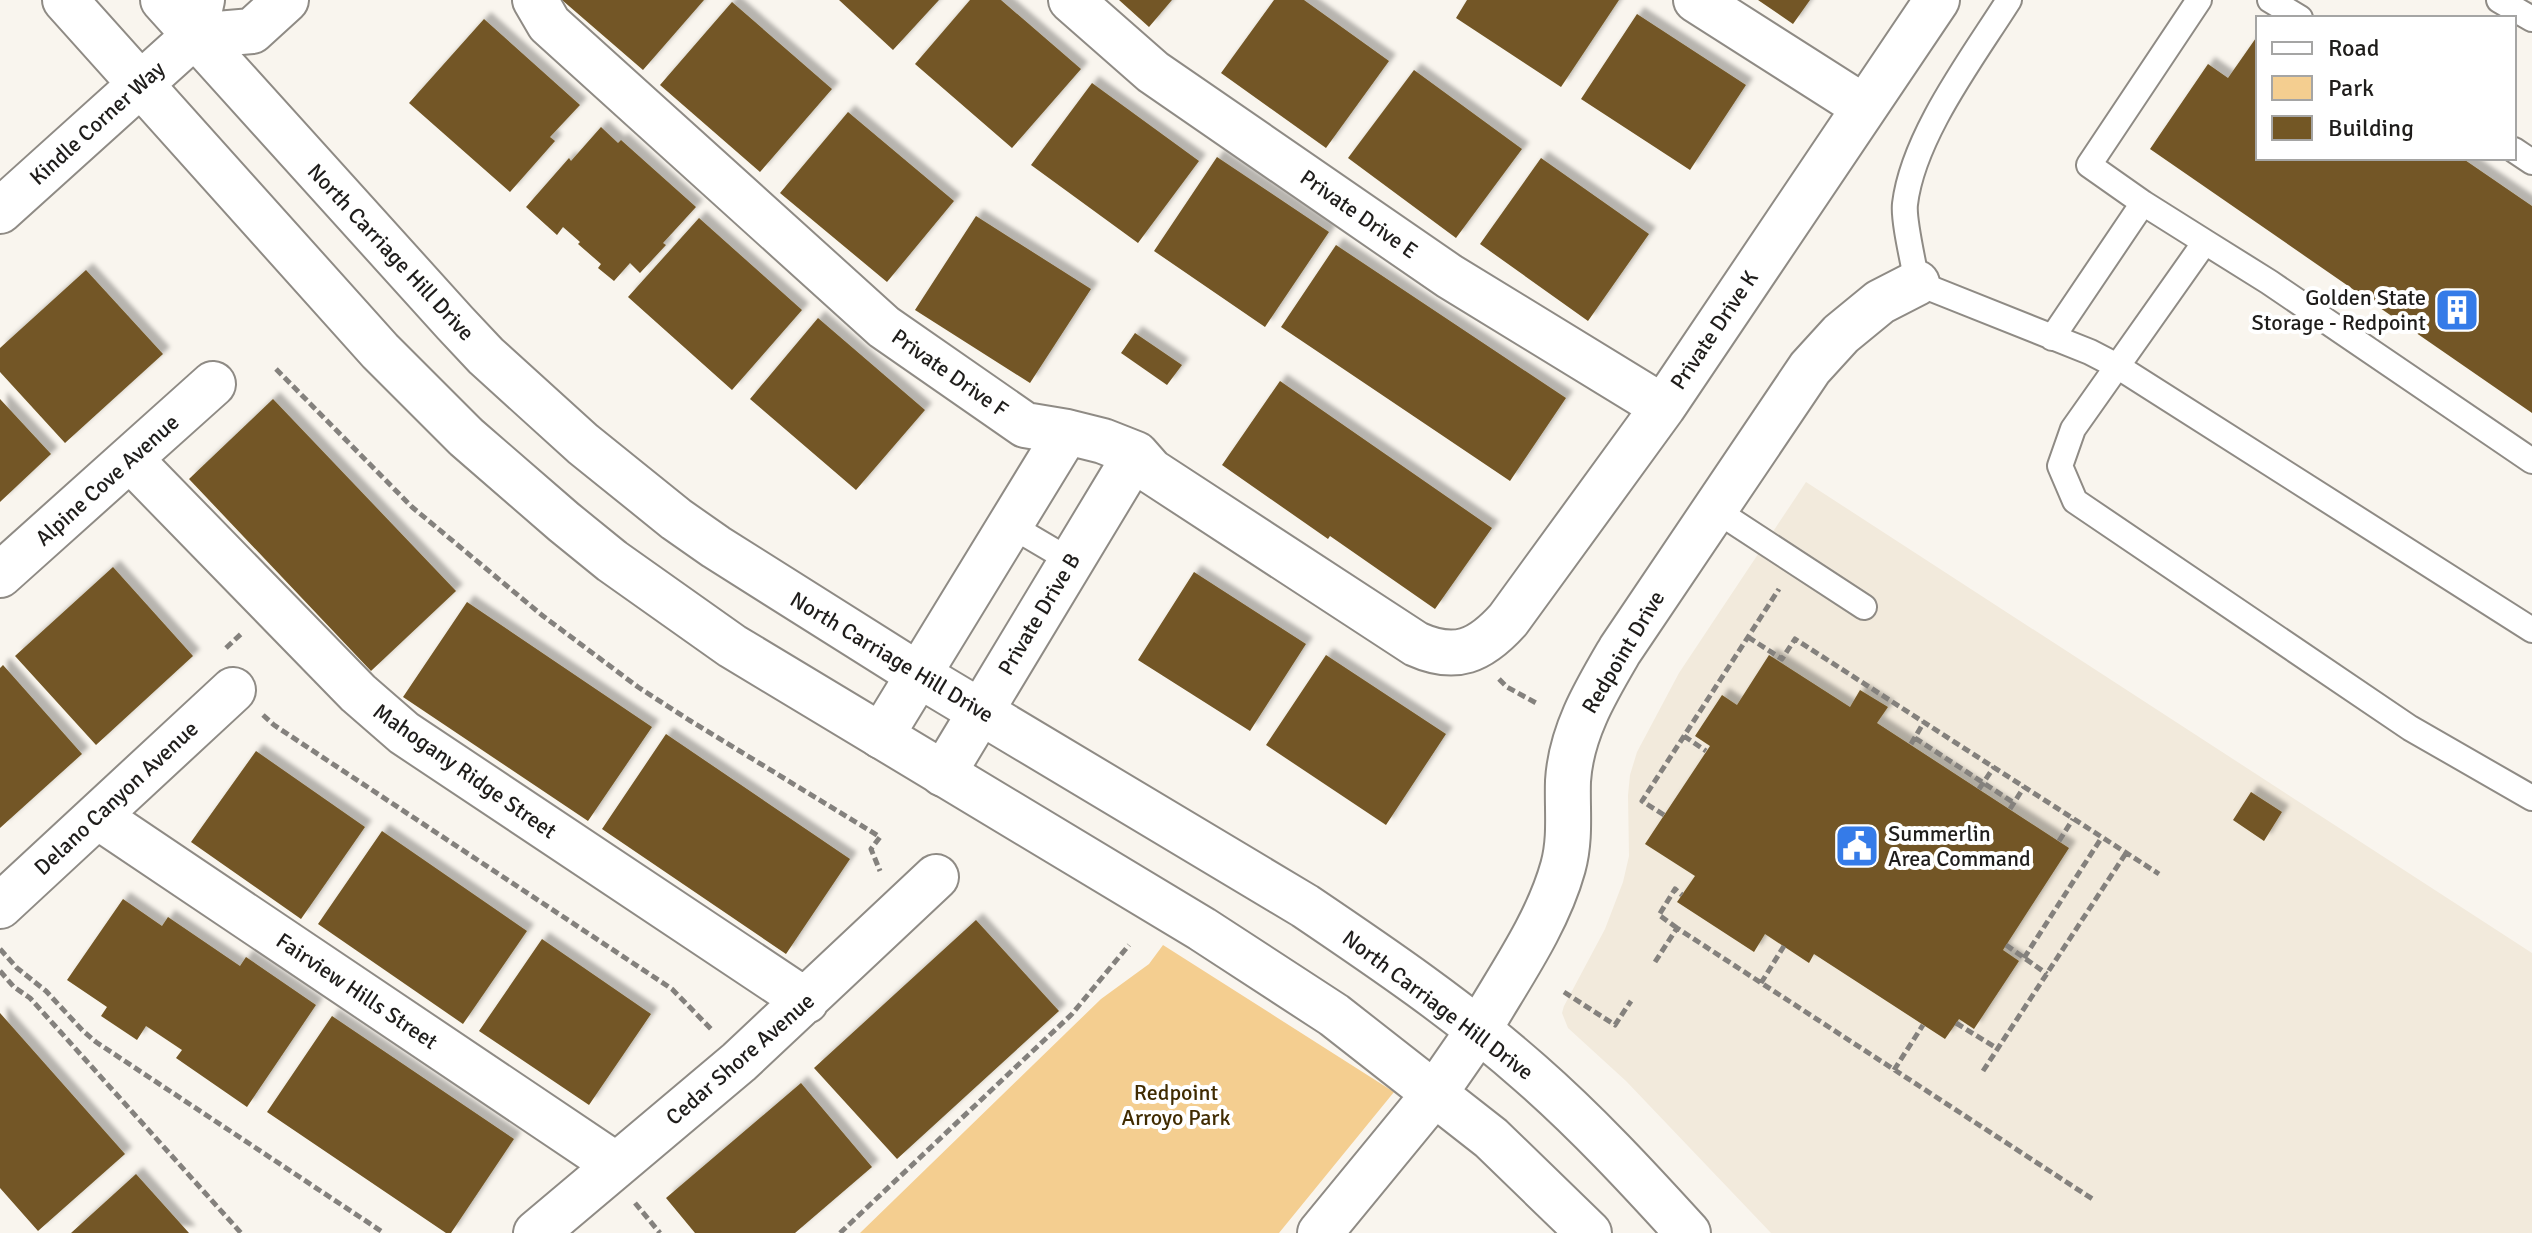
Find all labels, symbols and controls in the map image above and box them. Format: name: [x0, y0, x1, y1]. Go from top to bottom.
legend: [2256, 16, 2516, 160]
text: Road: [2328, 33, 2379, 63]
street label: Kindle Corner Way: [24, 55, 171, 191]
text: Park: [2328, 73, 2374, 103]
text: Building: [2328, 113, 2414, 143]
street label: North Carriage Hill Drive: [302, 158, 480, 346]
street label: Private Drive E: [1295, 164, 1423, 264]
street label: Private Drive K: [1664, 265, 1764, 395]
place label: Golden State Storage - Redpoint: [2251, 284, 2426, 336]
building icon: Golden State Storage - Redpoint: [2433, 286, 2481, 334]
street label: Private Drive F: [887, 323, 1013, 423]
street label: Alpine Cove Avenue: [30, 408, 184, 552]
street label: Private Drive B: [992, 548, 1086, 680]
street label: North Carriage Hill Drive: [785, 586, 999, 728]
street label: Redpoint Drive: [1576, 586, 1670, 718]
street label: Mahogany Ridge Street: [368, 698, 562, 845]
street label: Delano Canyon Avenue: [28, 715, 204, 881]
place label: Summerlin Area Command: [1888, 820, 2031, 872]
public building icon: Summerlin Area Command: [1833, 822, 1881, 870]
street label: North Carriage Hill Drive: [1337, 924, 1539, 1086]
street label: Fairview Hills Street: [271, 927, 443, 1055]
street label: Cedar Shore Avenue: [660, 987, 820, 1131]
park label: Redpoint Arroyo Park: [1122, 1079, 1230, 1131]

